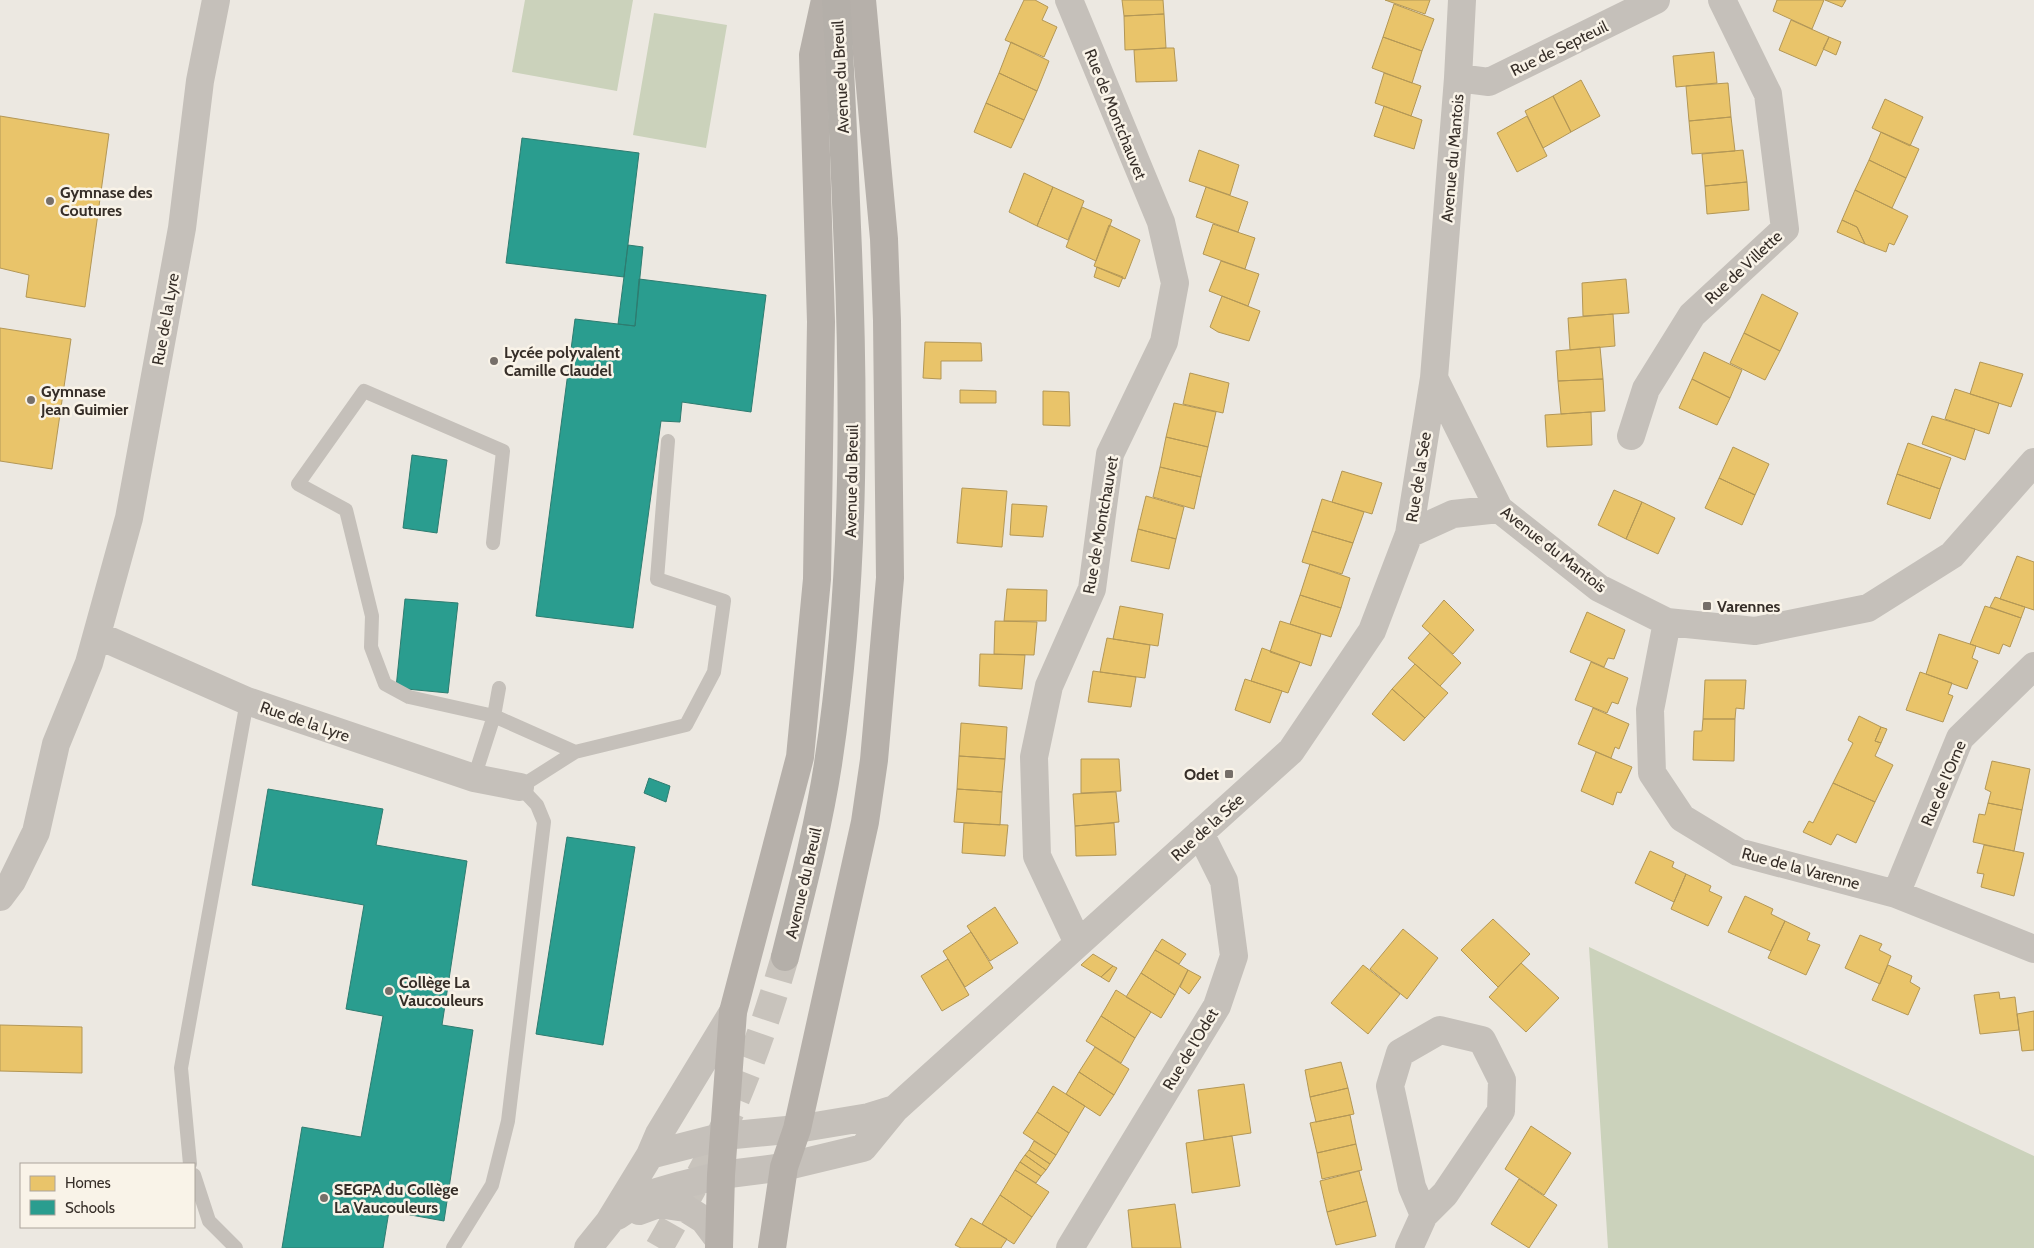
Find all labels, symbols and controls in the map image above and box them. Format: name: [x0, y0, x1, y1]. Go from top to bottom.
street label: Rue de Septeuil: [1508, 17, 1611, 80]
street label: Avenue du Breuil: [828, 20, 853, 134]
street label: Rue de Montchauvet: [1081, 46, 1151, 183]
street label: Avenue du Mantois: [1437, 93, 1468, 223]
place label: Gymnase des Coutures: [60, 183, 153, 220]
marker: Gymnase des Coutures: [44, 195, 56, 207]
street label: Rue de Villette: [1701, 227, 1786, 308]
street label: Rue de la Lyre: [148, 271, 183, 367]
place label: Lycée polyvalent Camille Claudel: [504, 343, 621, 380]
marker: Lycée polyvalent Camille Claudel: [488, 355, 500, 367]
place label: Gymnase Jean Guimier: [40, 382, 129, 419]
marker: Gymnase Jean Guimier: [25, 394, 37, 406]
street label: Avenue du Breuil: [841, 424, 862, 538]
street label: Rue de la Sée: [1402, 431, 1435, 524]
street label: Rue de Montchauvet: [1079, 454, 1122, 595]
street label: Avenue du Mantois: [1497, 502, 1611, 597]
place label: Varennes: [1717, 597, 1781, 616]
marker: Varennes: [1701, 600, 1713, 612]
street label: Rue de la Lyre: [258, 697, 352, 746]
street label: Rue de l'Orne: [1917, 738, 1970, 829]
place label: Odet: [1184, 765, 1219, 784]
marker: Odet: [1223, 768, 1235, 780]
street label: Rue de la Sée: [1167, 790, 1248, 865]
street label: Avenue du Breuil: [781, 826, 826, 940]
street label: Rue de la Varenne: [1740, 844, 1862, 893]
place label: Collège La Vaucouleurs: [399, 973, 484, 1010]
marker: Collège La Vaucouleurs: [383, 985, 395, 997]
street label: Rue de l'Odet: [1159, 1005, 1222, 1093]
legend: [20, 1163, 195, 1228]
text: Homes: [65, 1174, 111, 1192]
place label: SEGPA du Collège La Vaucouleurs: [334, 1180, 458, 1217]
marker: SEGPA du Collège La Vaucouleurs: [318, 1192, 330, 1204]
text: Schools: [65, 1199, 115, 1217]

